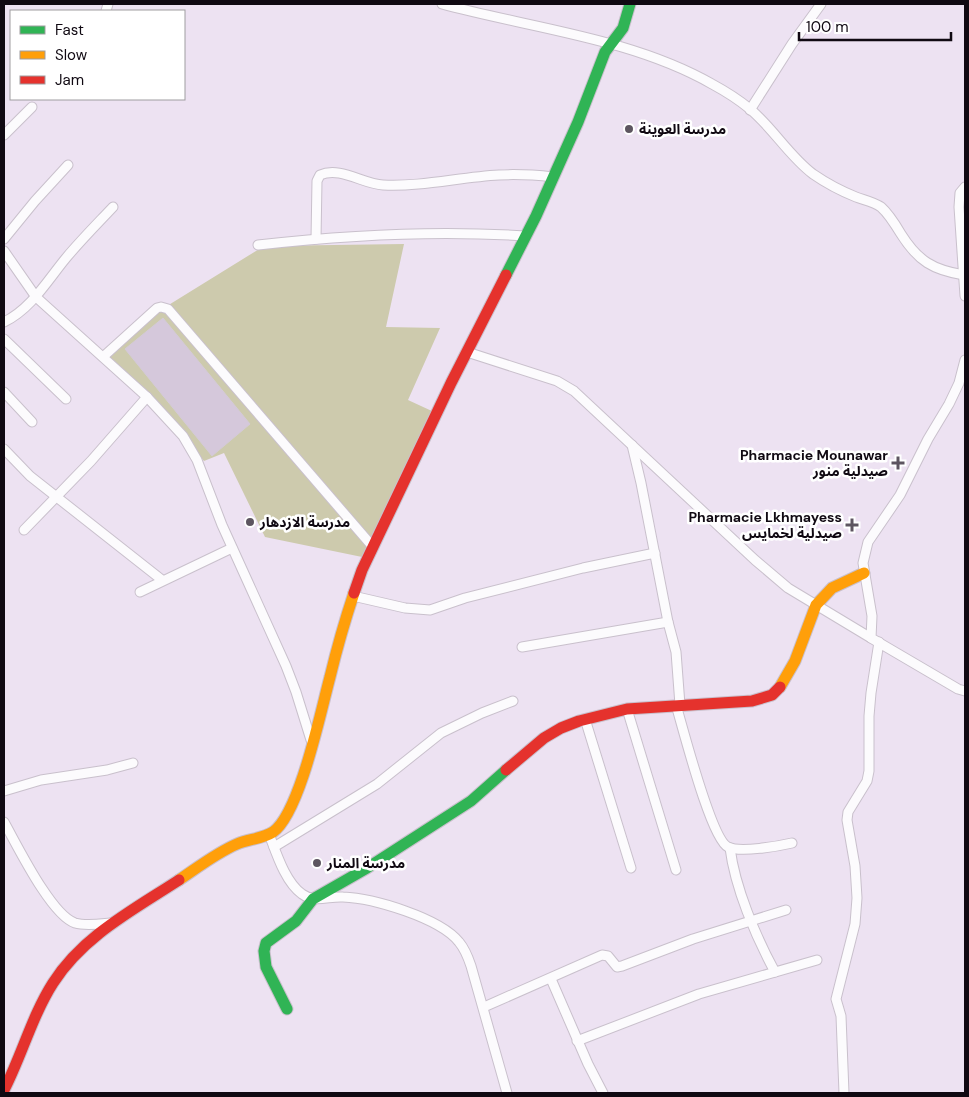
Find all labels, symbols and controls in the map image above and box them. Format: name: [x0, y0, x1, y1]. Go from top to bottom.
legend: [10, 10, 185, 100]
scale bar: [799, 10, 952, 42]
text: 100 m: [806, 17, 849, 37]
text: Fast: [55, 20, 84, 40]
text: Slow: [55, 45, 88, 65]
text: Jam: [55, 70, 84, 90]
place label: مدرسة العوينة: [639, 120, 726, 138]
marker: مدرسة العوينة: [623, 123, 635, 135]
place label: Pharmacie Mounawar صيدلية منور: [740, 446, 888, 480]
marker: Pharmacie Mounawar صيدلية منور: [892, 457, 904, 469]
place label: Pharmacie Lkhmayess صيدلية لخمايس: [689, 508, 842, 542]
place label: مدرسة الازدهار: [259, 513, 350, 531]
marker: مدرسة الازدهار: [244, 516, 256, 528]
marker: Pharmacie Lkhmayess صيدلية لخمايس: [846, 519, 858, 531]
place label: مدرسة المنار: [326, 854, 405, 872]
marker: مدرسة المنار: [311, 857, 323, 869]

